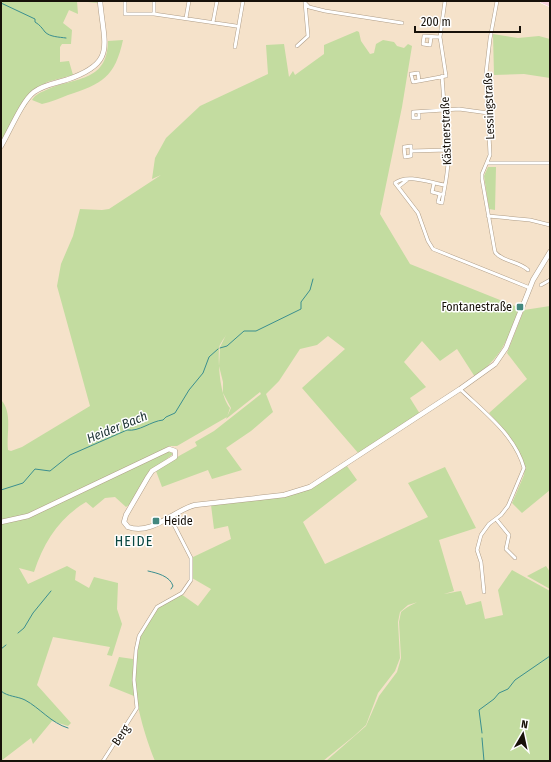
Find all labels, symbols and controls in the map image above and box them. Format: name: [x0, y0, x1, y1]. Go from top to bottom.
scale bar: [415, 8, 520, 34]
text: 200 m: [421, 15, 451, 29]
street label: Lessingstraße: [481, 72, 497, 140]
street label: Kästnerstraße: [438, 96, 454, 165]
place label: Fontanestraße: [441, 300, 512, 314]
marker: Fontanestraße: [515, 302, 525, 312]
water label: Heider Bach: [84, 408, 150, 446]
place label: Heide: [164, 514, 193, 528]
marker: Heide: [151, 516, 161, 526]
district label: HEIDE: [115, 533, 153, 550]
north arrow: [503, 714, 543, 754]
text: N: [520, 718, 529, 732]
street label: Berg: [109, 722, 133, 748]

